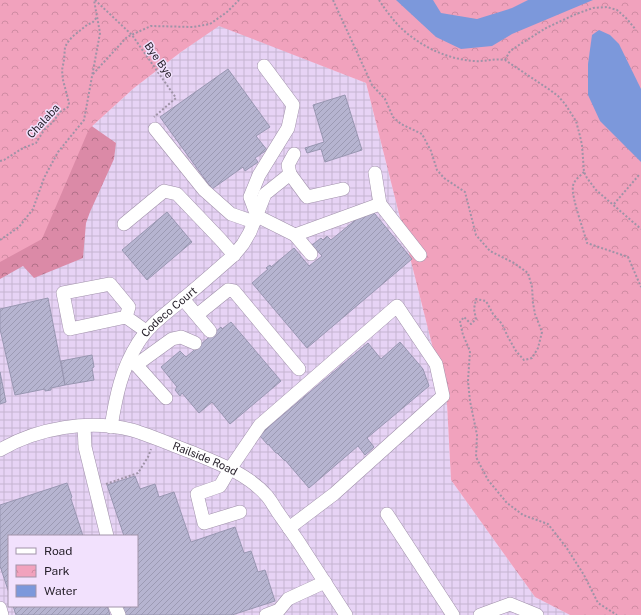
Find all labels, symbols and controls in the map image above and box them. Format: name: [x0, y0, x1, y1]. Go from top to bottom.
street label: Bye Bye: [142, 40, 176, 80]
street label: Chalaba: [24, 102, 62, 140]
street label: Codeco Court: [139, 284, 199, 339]
street label: Railside Road: [171, 440, 239, 478]
legend: [8, 535, 138, 607]
text: Road: [44, 544, 72, 558]
text: Park: [44, 564, 70, 578]
text: Water: [44, 584, 78, 598]

